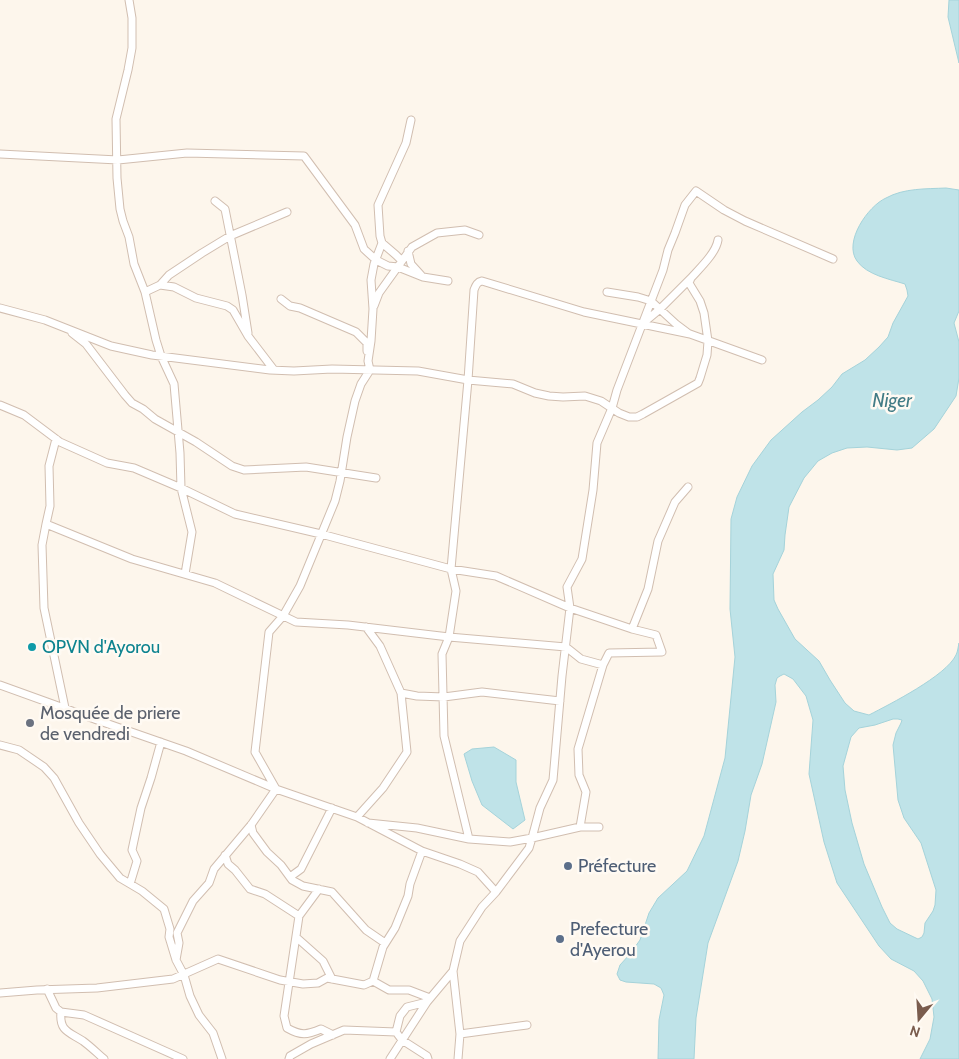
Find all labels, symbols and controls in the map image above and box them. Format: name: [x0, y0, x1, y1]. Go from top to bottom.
water label: Niger: [872, 389, 913, 412]
place label: OPVN d'Ayorou: [42, 636, 160, 658]
marker: OPVN d'Ayorou: [26, 641, 38, 653]
place label: Mosquée de priere de vendredi: [40, 702, 180, 745]
marker: Mosquée de priere de vendredi: [24, 717, 36, 729]
place label: Préfecture: [578, 855, 656, 877]
marker: Préfecture: [562, 860, 574, 872]
place label: Prefecture d'Ayerou: [570, 918, 648, 961]
marker: Prefecture d'Ayerou: [554, 933, 566, 945]
north arrow: [894, 994, 944, 1044]
text: N: [907, 1021, 922, 1041]

